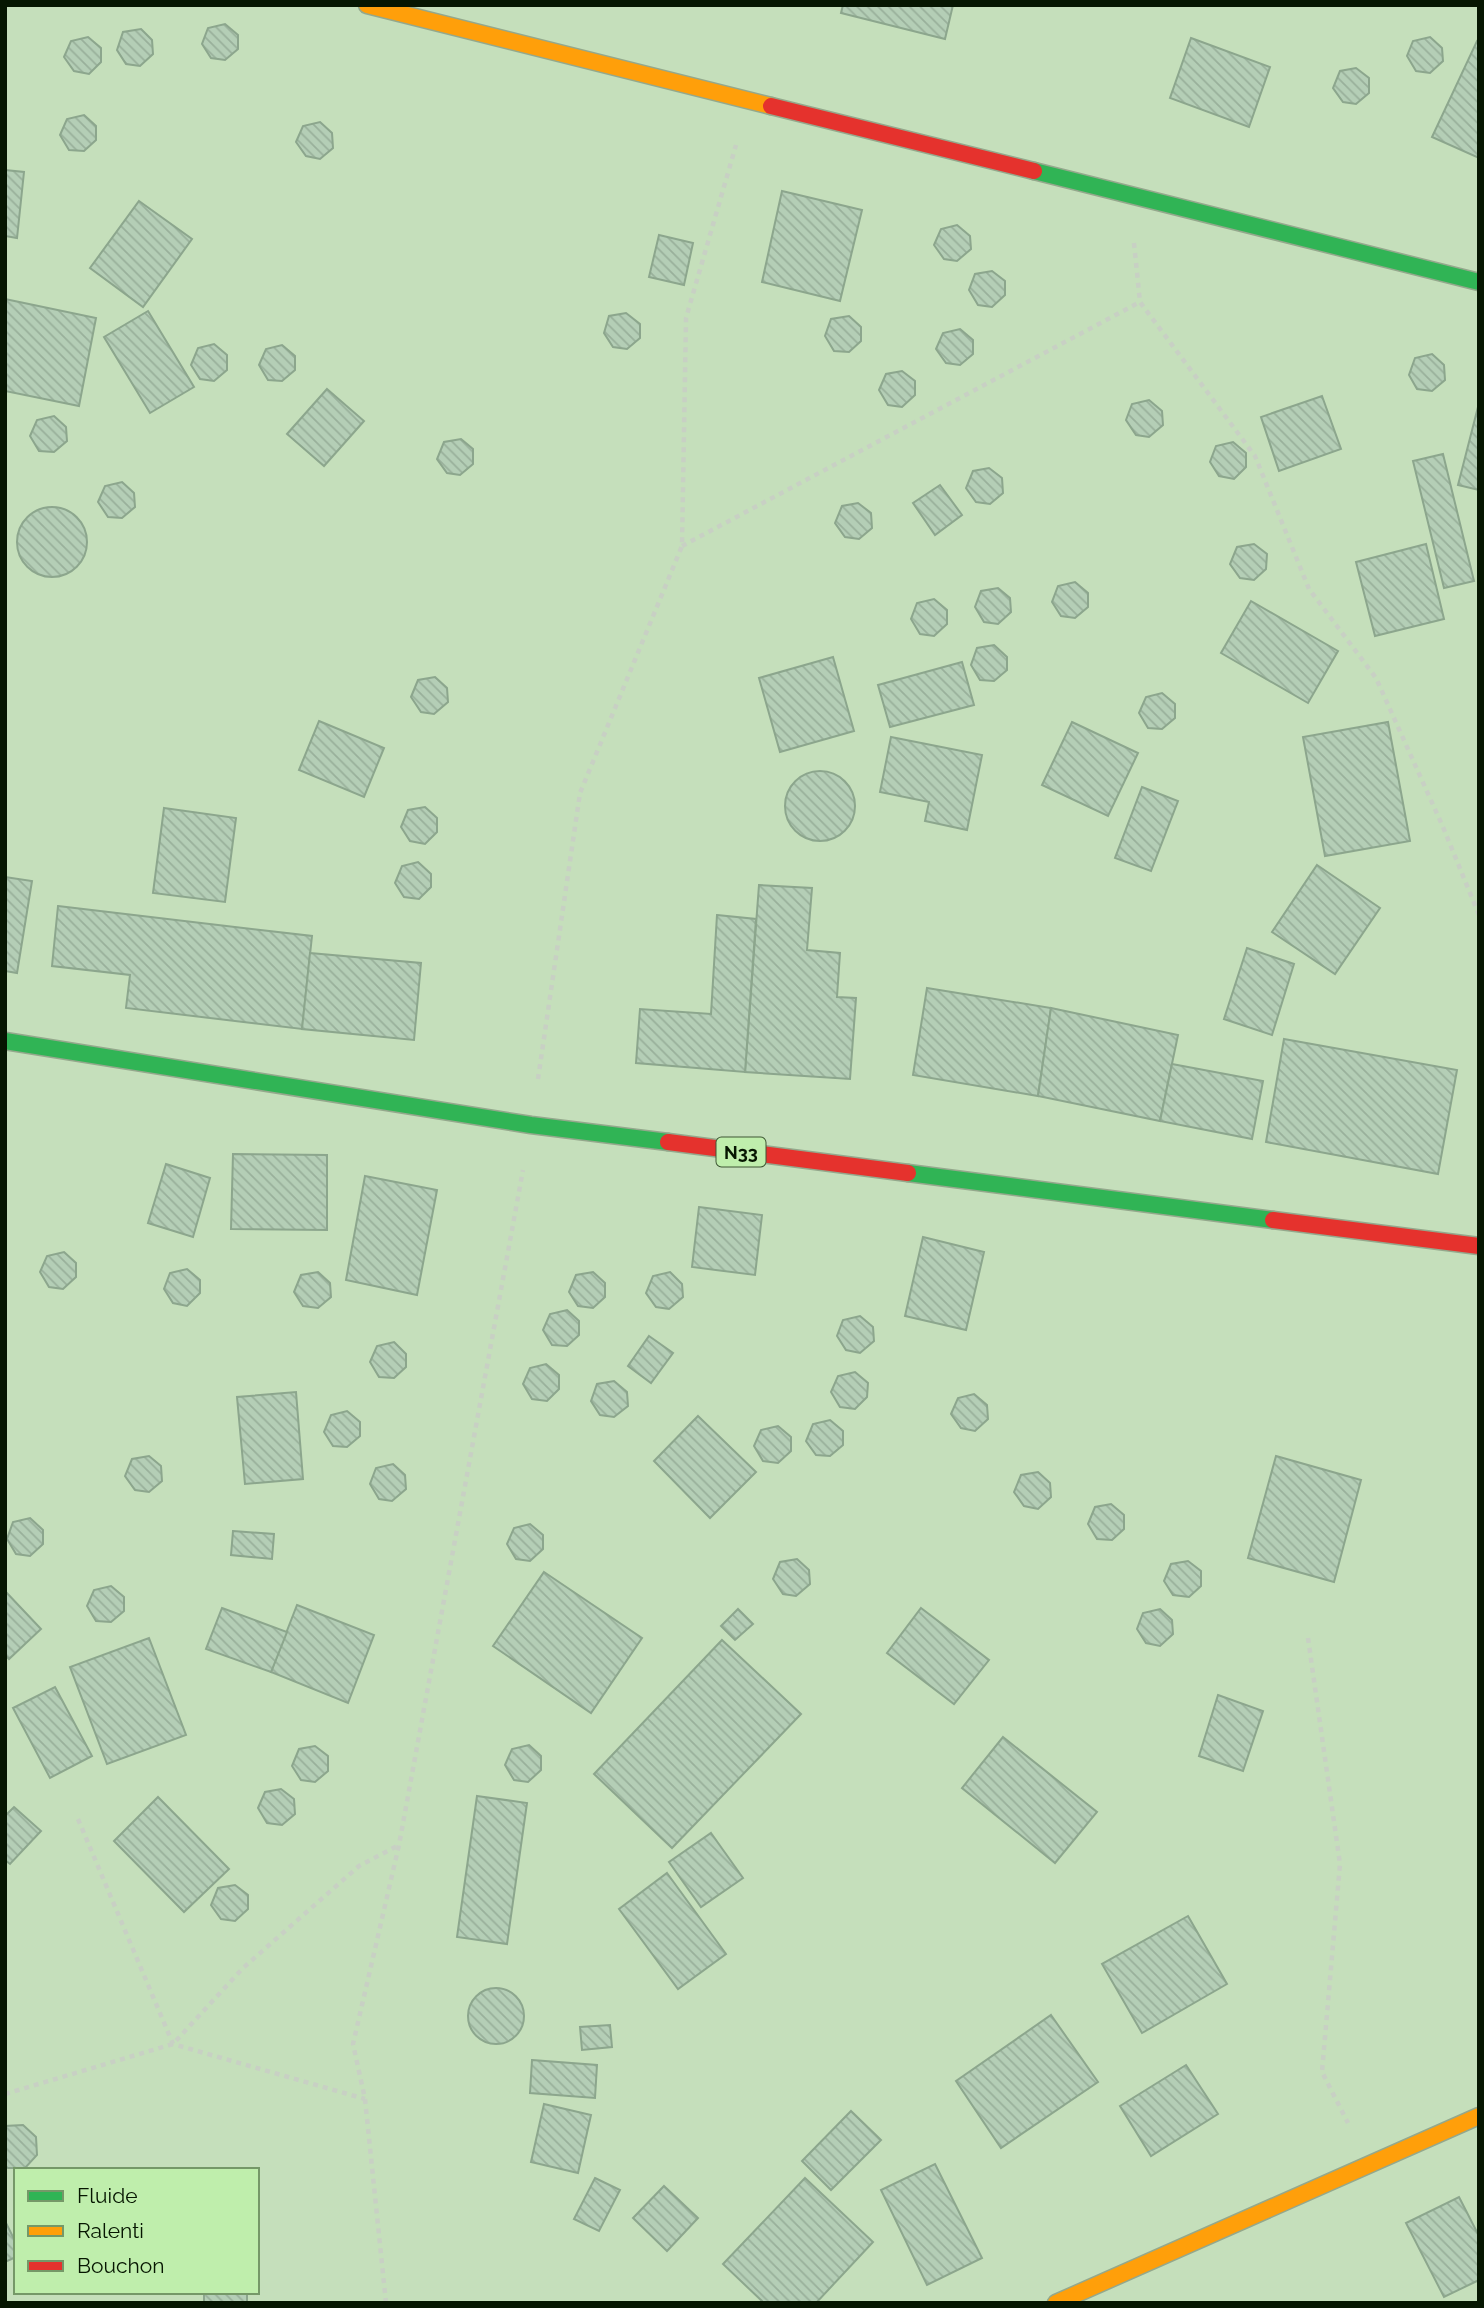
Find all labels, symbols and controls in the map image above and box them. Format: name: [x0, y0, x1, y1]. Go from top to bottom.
road number: N33: [716, 1138, 766, 1167]
legend: [14, 2168, 259, 2294]
text: Fluide: [77, 2183, 138, 2208]
text: Ralenti: [77, 2218, 144, 2243]
text: Bouchon: [77, 2253, 164, 2278]

